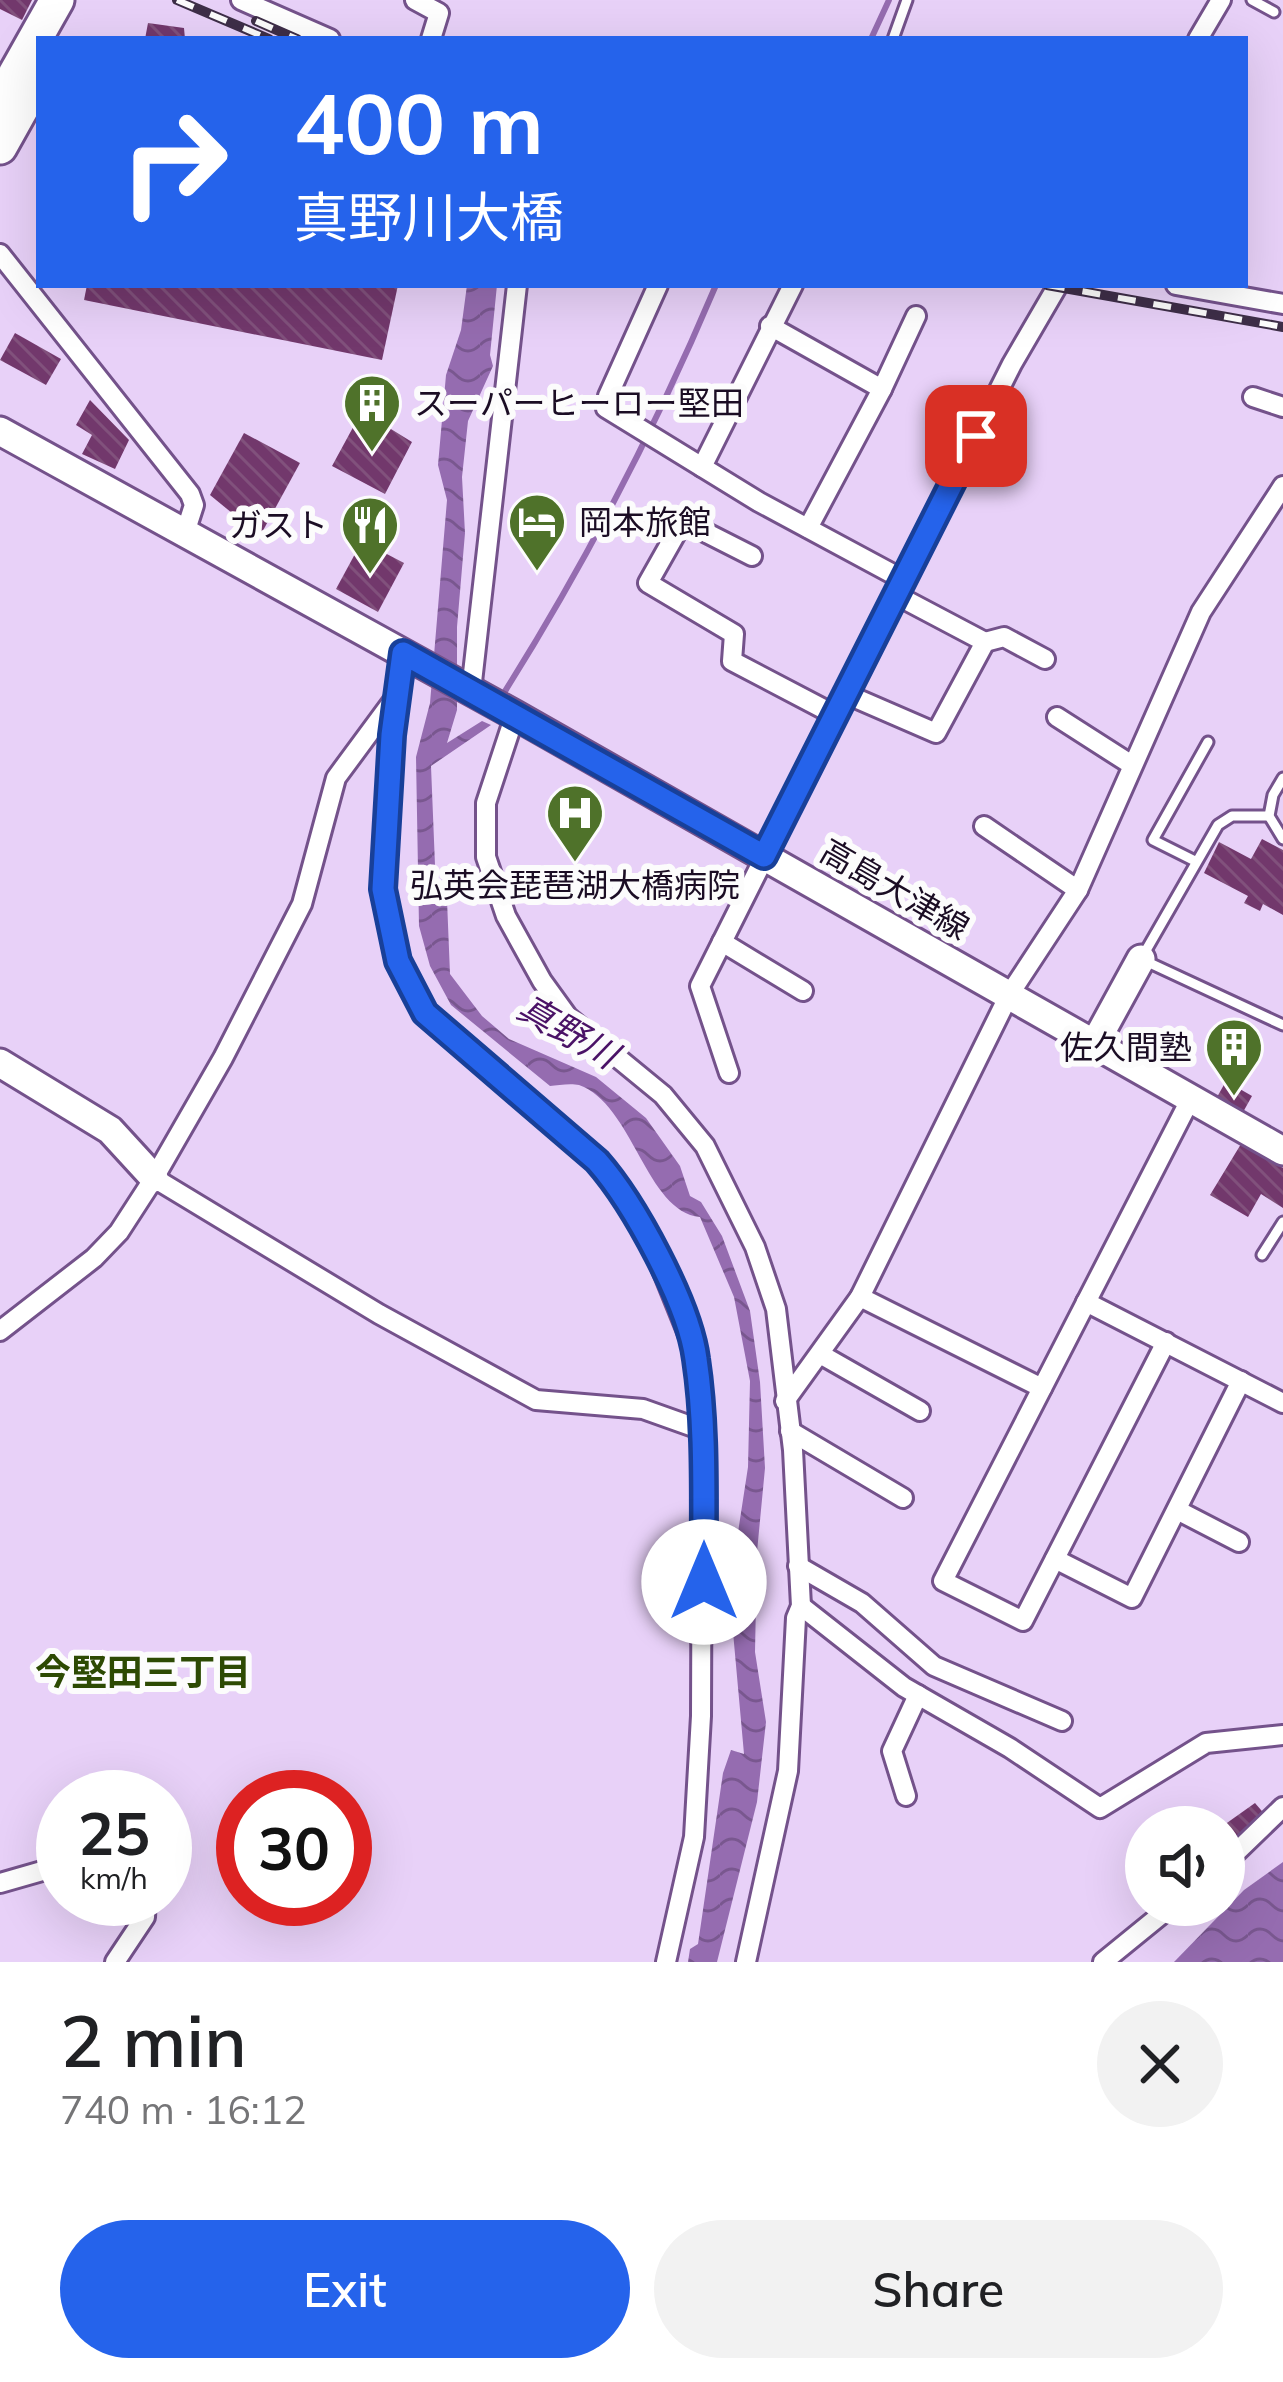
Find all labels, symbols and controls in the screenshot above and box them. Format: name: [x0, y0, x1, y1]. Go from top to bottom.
text: 400 m: [294, 70, 544, 175]
icon: right: [96, 84, 252, 240]
text: 真野川大橋: [294, 183, 564, 251]
building icon: スーパーヒーロー堅田: [341, 372, 403, 454]
place label: スーパーヒーロー堅田: [414, 382, 744, 423]
pin: [925, 385, 1027, 487]
icon: arrive: [943, 403, 1009, 469]
hotel icon: 岡本旅館: [506, 491, 568, 573]
restaurant icon: ガスト: [339, 494, 401, 576]
place label: 岡本旅館: [579, 501, 711, 542]
place label: ガスト: [229, 504, 328, 545]
hospital icon: 弘英会琵琶湖大橋病院: [544, 782, 606, 864]
street label: 高島大津線: [814, 830, 977, 948]
place label: 弘英会琵琶湖大橋病院: [410, 864, 740, 905]
water label: 真野川: [510, 984, 630, 1079]
building icon: 佐久間塾: [1203, 1016, 1265, 1098]
place label: 佐久間塾: [1060, 1026, 1192, 1067]
position arrow: [641, 1519, 767, 1645]
district label: 今堅田三丁目: [35, 1649, 251, 1694]
speed limit sign: 30: [216, 1770, 372, 1926]
text: 25: [78, 1795, 150, 1870]
map controls: [1125, 1806, 1245, 1926]
button: sound: [1125, 1806, 1245, 1926]
text: km/h: [80, 1859, 148, 1897]
text: 2 min: [60, 1995, 247, 2085]
button: close: [1097, 2001, 1223, 2127]
text: 740 m · 16:12: [60, 2085, 306, 2134]
button: Exit: [60, 2220, 630, 2358]
button: Share: [654, 2220, 1223, 2358]

